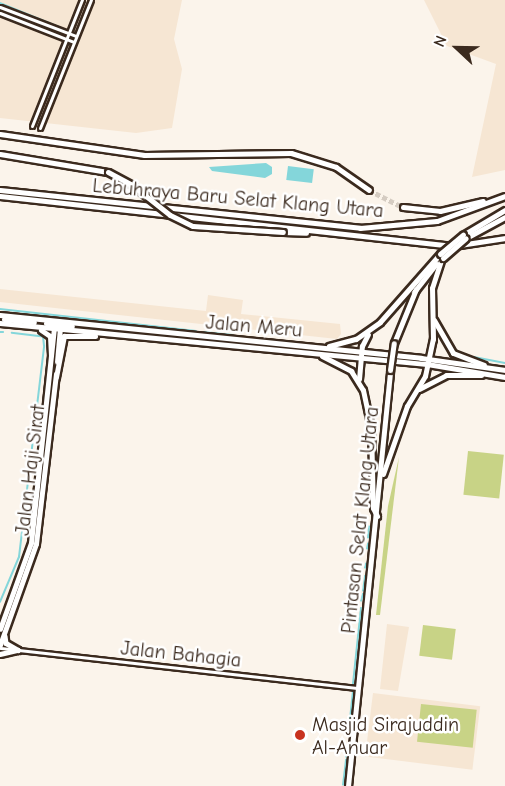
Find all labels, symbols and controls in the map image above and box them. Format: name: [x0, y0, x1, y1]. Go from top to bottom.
north arrow: [427, 18, 487, 78]
text: N: [430, 33, 451, 49]
street label: Lebuhraya Baru Selat Klang Utara: [92, 173, 384, 223]
street label: Jalan Meru: [205, 310, 303, 342]
street label: Jalan Haji Sirat: [10, 403, 50, 537]
street label: Pintasan Selat Klang Utara: [336, 405, 384, 635]
street label: Jalan Bahagia: [120, 636, 242, 672]
place label: Masjid Sirajuddin Al-Anuar: [312, 712, 459, 759]
marker: Masjid Sirajuddin Al-Anuar: [293, 728, 307, 742]

